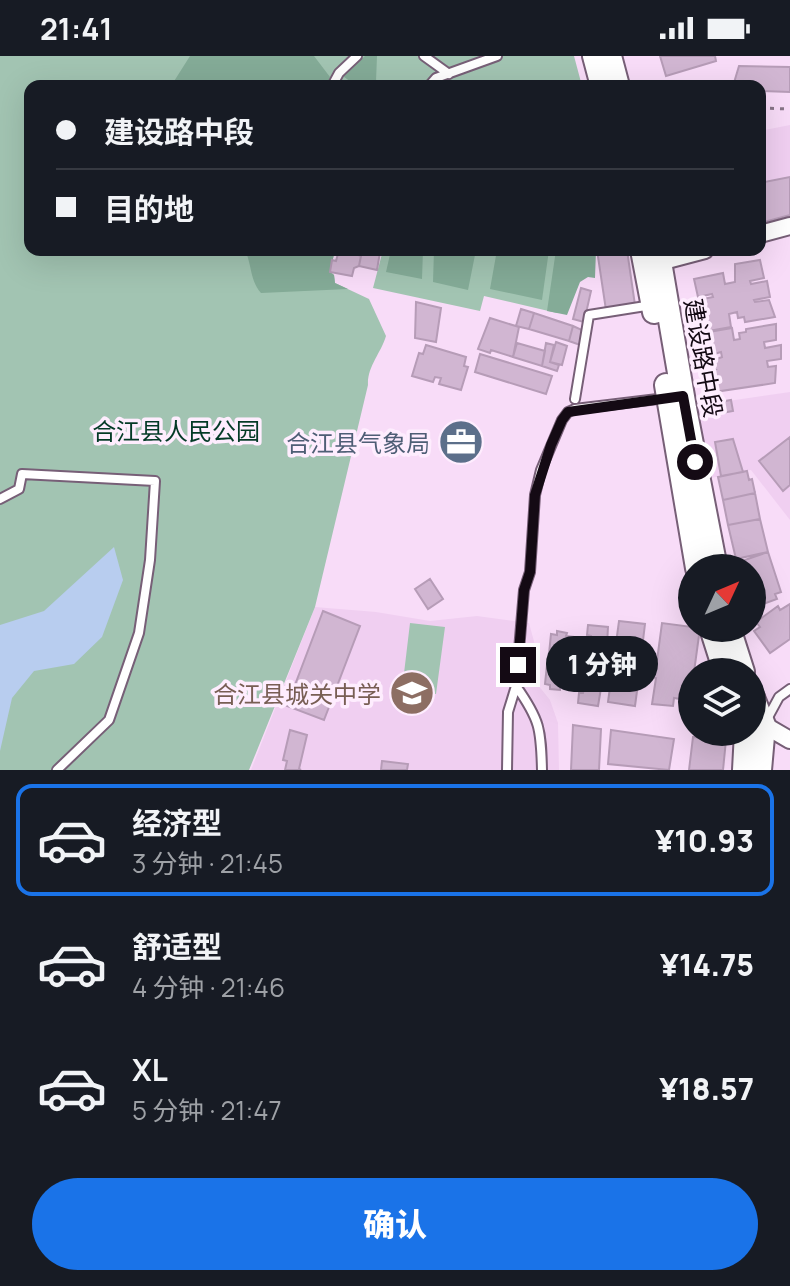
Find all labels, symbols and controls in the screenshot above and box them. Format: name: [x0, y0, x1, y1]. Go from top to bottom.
text: 21:41: [40, 8, 113, 49]
text: 建设路中段: [104, 111, 254, 152]
text: 目的地: [104, 188, 194, 229]
street label: 建设路中段: [677, 296, 731, 420]
park label: 合江县人民公园: [92, 414, 260, 447]
office icon: 合江县气象局: [437, 418, 485, 466]
place label: 合江县气象局: [286, 426, 430, 459]
route start: [677, 444, 713, 480]
north arrow: [678, 554, 766, 642]
map controls: [678, 554, 766, 746]
callout: 1 分钟: [546, 637, 658, 693]
text: 1 分钟: [567, 646, 637, 682]
route end: [500, 647, 536, 683]
button: layers: [678, 658, 766, 746]
school or university icon: 合江县城关中学: [388, 669, 436, 717]
place label: 合江县城关中学: [213, 677, 381, 710]
text: 经济型: [132, 802, 222, 843]
icon: car: [36, 804, 108, 876]
text: ¥10.93: [655, 820, 754, 861]
text: 3 分钟 · 21:45: [132, 845, 283, 881]
text: 舒适型: [132, 926, 222, 967]
icon: car: [36, 928, 108, 1000]
text: ¥14.75: [660, 944, 754, 985]
text: 4 分钟 · 21:46: [132, 969, 285, 1005]
text: XL: [132, 1049, 168, 1090]
icon: car: [36, 1052, 108, 1124]
text: ¥18.57: [659, 1068, 754, 1109]
text: 5 分钟 · 21:47: [132, 1092, 282, 1128]
button: 确认: [32, 1178, 758, 1270]

